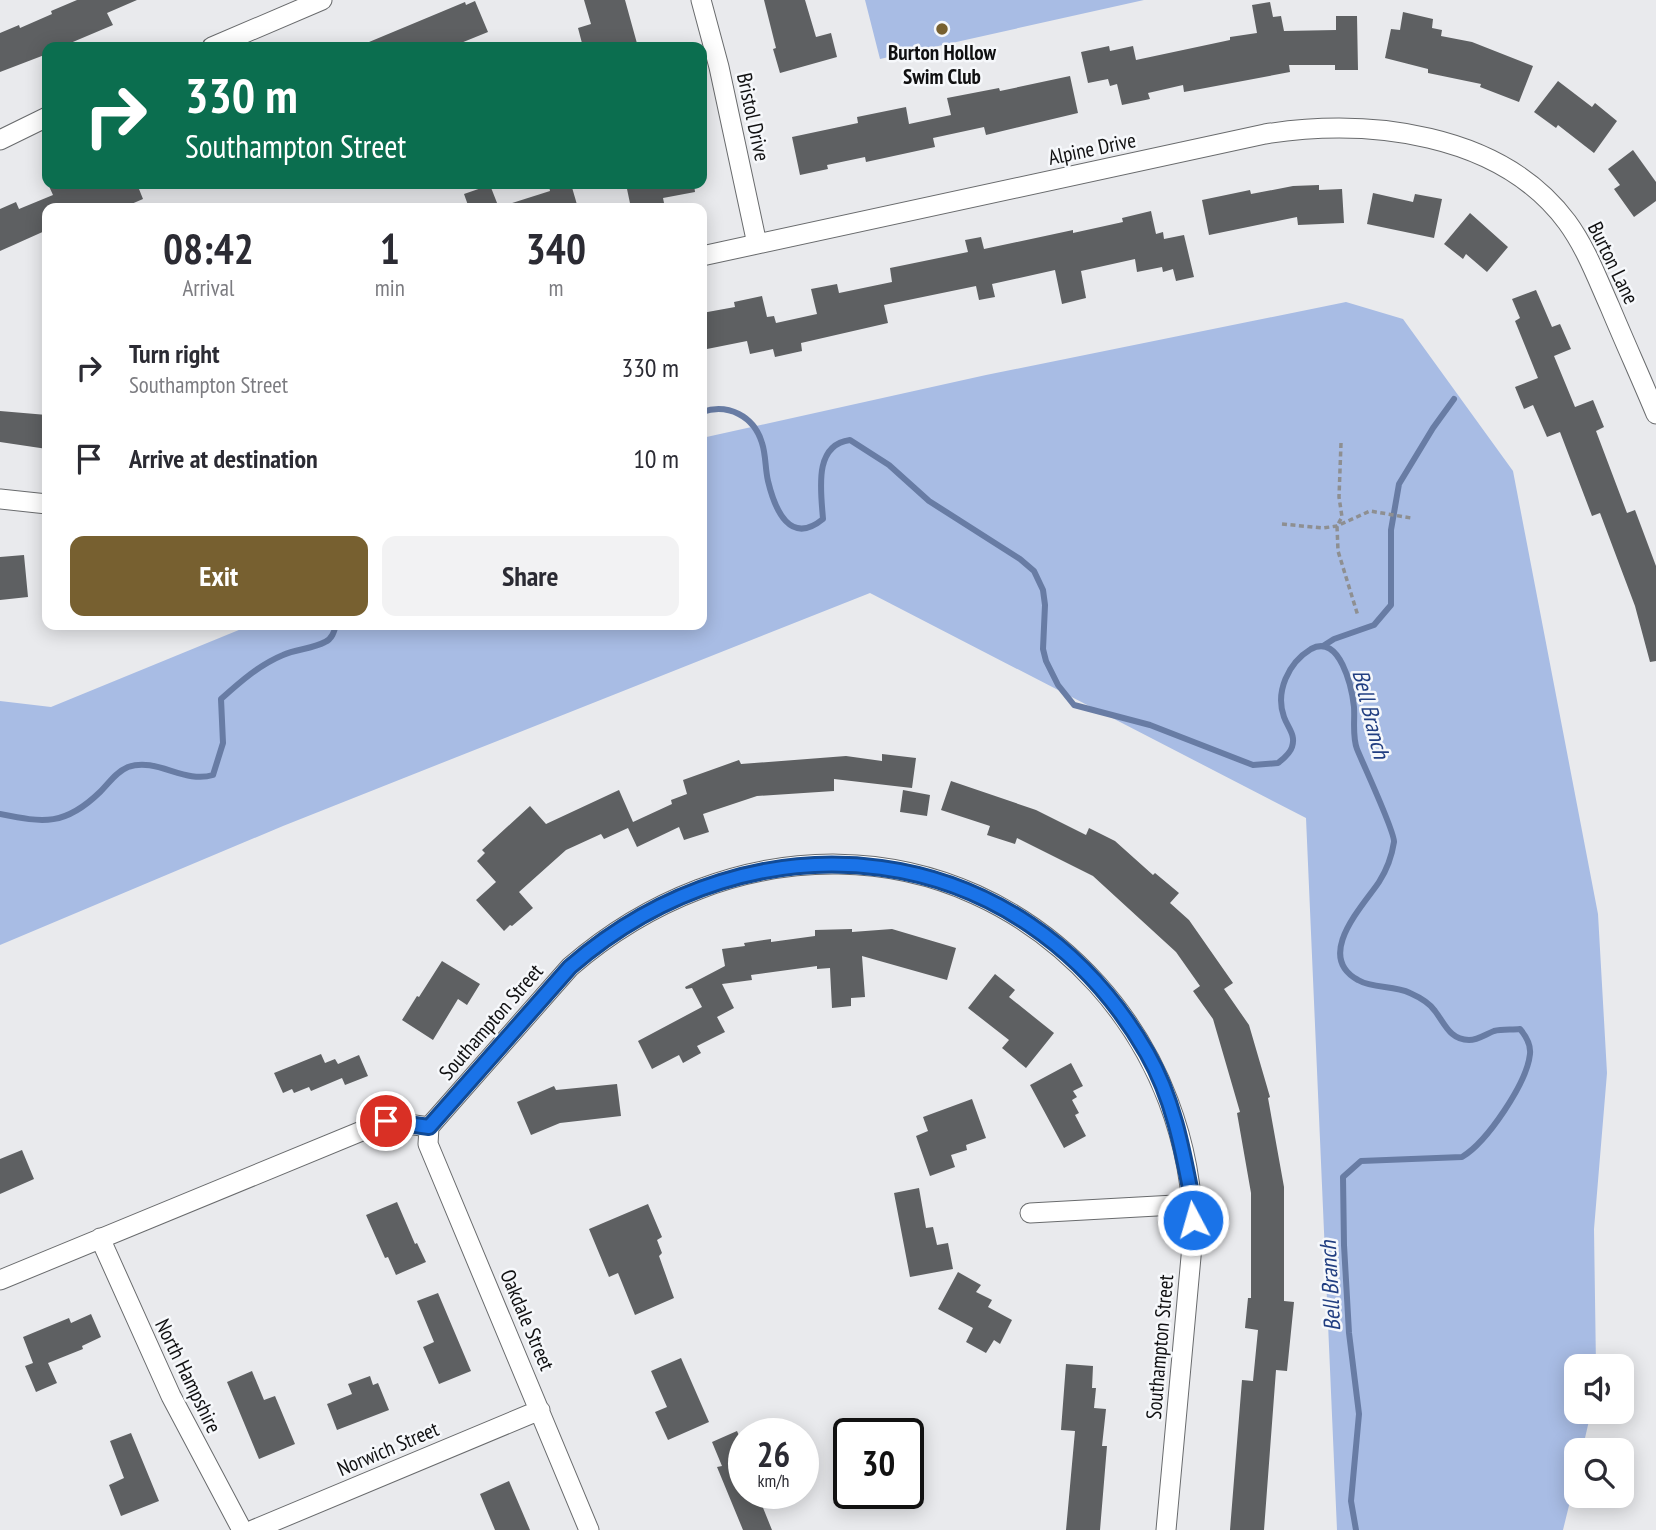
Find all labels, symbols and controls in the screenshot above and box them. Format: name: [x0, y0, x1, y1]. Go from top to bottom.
marker: Burton Hollow Swim Club: [934, 21, 950, 37]
place label: Burton Hollow Swim Club: [888, 39, 996, 90]
text: 330 m: [185, 63, 298, 127]
icon: right: [70, 70, 161, 161]
street label: Bristol Drive: [731, 70, 776, 163]
text: Southampton Street: [185, 125, 406, 167]
street label: Alpine Drive: [1046, 126, 1138, 171]
street label: Burton Lane: [1582, 217, 1645, 308]
text: 08:42: [163, 221, 254, 276]
text: 1: [380, 221, 400, 276]
text: 340: [526, 221, 586, 276]
text: Arrival: [182, 273, 234, 302]
text: min: [375, 273, 405, 302]
text: m: [548, 273, 563, 302]
text: Turn right: [129, 337, 220, 370]
icon: right: [70, 349, 108, 387]
text: 330 m: [621, 351, 679, 384]
text: Southampton Street: [129, 370, 288, 399]
icon: arrive: [70, 440, 108, 478]
text: Arrive at destination: [129, 442, 318, 475]
text: 10 m: [633, 442, 679, 475]
button: Exit: [70, 536, 368, 616]
button: Share: [382, 536, 679, 616]
water label: Bell Branch: [1346, 666, 1397, 763]
street label: Southampton Street: [433, 958, 549, 1085]
pin: [356, 1091, 416, 1151]
icon: arrive: [367, 1102, 405, 1140]
position arrow: [1156, 1183, 1230, 1257]
water label: Bell Branch: [1313, 1238, 1346, 1332]
street label: Oakdale Street: [494, 1265, 561, 1375]
street label: Southampton Street: [1140, 1273, 1179, 1420]
street label: North Hampshire: [149, 1314, 228, 1437]
map controls: [1564, 1354, 1634, 1508]
button: sound: [1564, 1354, 1634, 1424]
street label: Norwich Street: [333, 1415, 443, 1482]
speed limit sign: 30: [833, 1418, 924, 1509]
text: 26: [757, 1431, 790, 1477]
button: search: [1564, 1438, 1634, 1508]
text: km/h: [758, 1469, 789, 1492]

